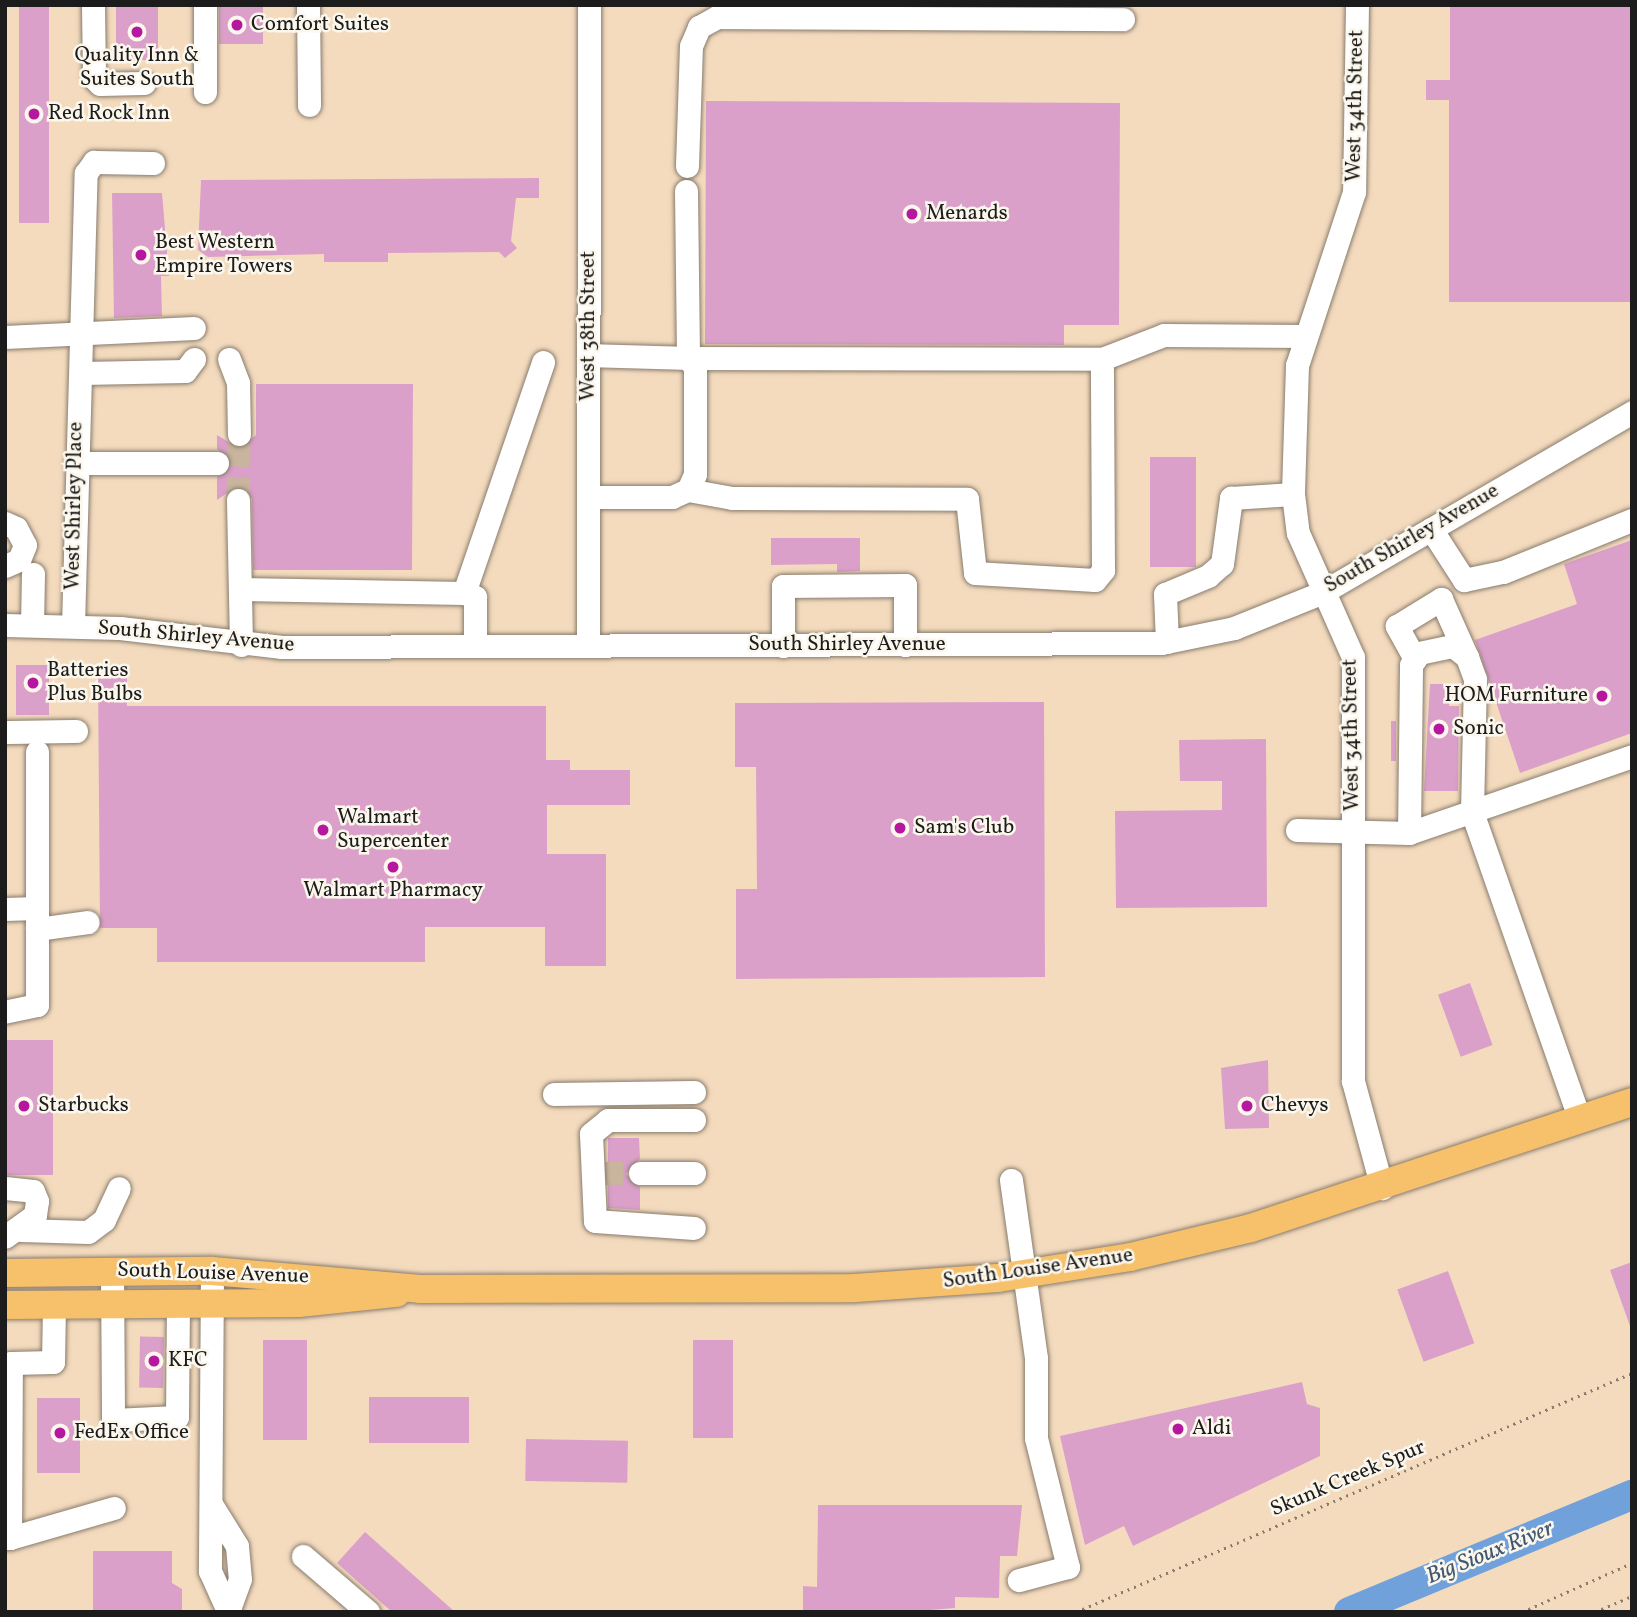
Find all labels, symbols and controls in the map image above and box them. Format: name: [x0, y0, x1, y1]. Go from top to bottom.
place label: Comfort Suites: [251, 12, 389, 38]
marker: Comfort Suites: [229, 17, 245, 33]
marker: Quality Inn & Suites South: [129, 24, 145, 40]
street label: West 34th Street: [1342, 30, 1370, 182]
place label: Quality Inn & Suites South: [74, 43, 200, 93]
place label: Red Rock Inn: [48, 101, 170, 127]
marker: Red Rock Inn: [26, 106, 42, 122]
place label: Menards: [926, 201, 1008, 227]
marker: Menards: [904, 206, 920, 222]
place label: Best Western Empire Towers: [155, 230, 293, 280]
marker: Best Western Empire Towers: [133, 247, 149, 263]
street label: West 38th Street: [576, 251, 602, 401]
street label: West Shirley Place: [61, 421, 89, 591]
street label: South Shirley Avenue: [1320, 479, 1504, 599]
street label: South Shirley Avenue: [96, 616, 296, 658]
street label: South Shirley Avenue: [748, 632, 946, 658]
place label: Batteries Plus Bulbs: [47, 658, 142, 708]
street label: West 34th Street: [1338, 659, 1366, 811]
marker: Batteries Plus Bulbs: [25, 675, 41, 691]
place label: HOM Furniture: [1444, 683, 1588, 709]
marker: HOM Furniture: [1594, 688, 1610, 704]
place label: Sonic: [1453, 716, 1504, 742]
marker: Sonic: [1431, 721, 1447, 737]
place label: Walmart Supercenter: [337, 805, 449, 855]
place label: Sam's Club: [914, 815, 1014, 841]
marker: Sam's Club: [892, 820, 908, 836]
marker: Walmart Supercenter: [315, 822, 331, 838]
marker: Walmart Pharmacy: [385, 859, 401, 875]
place label: Walmart Pharmacy: [303, 878, 483, 904]
place label: Starbucks: [38, 1093, 129, 1119]
place label: Chevys: [1261, 1093, 1328, 1119]
marker: Starbucks: [16, 1098, 32, 1114]
marker: Chevys: [1239, 1098, 1255, 1114]
street label: South Louise Avenue: [941, 1243, 1135, 1295]
street label: South Louise Avenue: [117, 1258, 309, 1290]
place label: KFC: [168, 1348, 208, 1374]
marker: KFC: [146, 1353, 162, 1369]
place label: Aldi: [1192, 1416, 1231, 1442]
place label: FedEx Office: [74, 1420, 189, 1446]
marker: Aldi: [1170, 1421, 1186, 1437]
marker: FedEx Office: [52, 1425, 68, 1441]
street label: Skunk Creek Spur: [1267, 1435, 1429, 1523]
water label: Big Sioux River: [1422, 1515, 1558, 1591]

